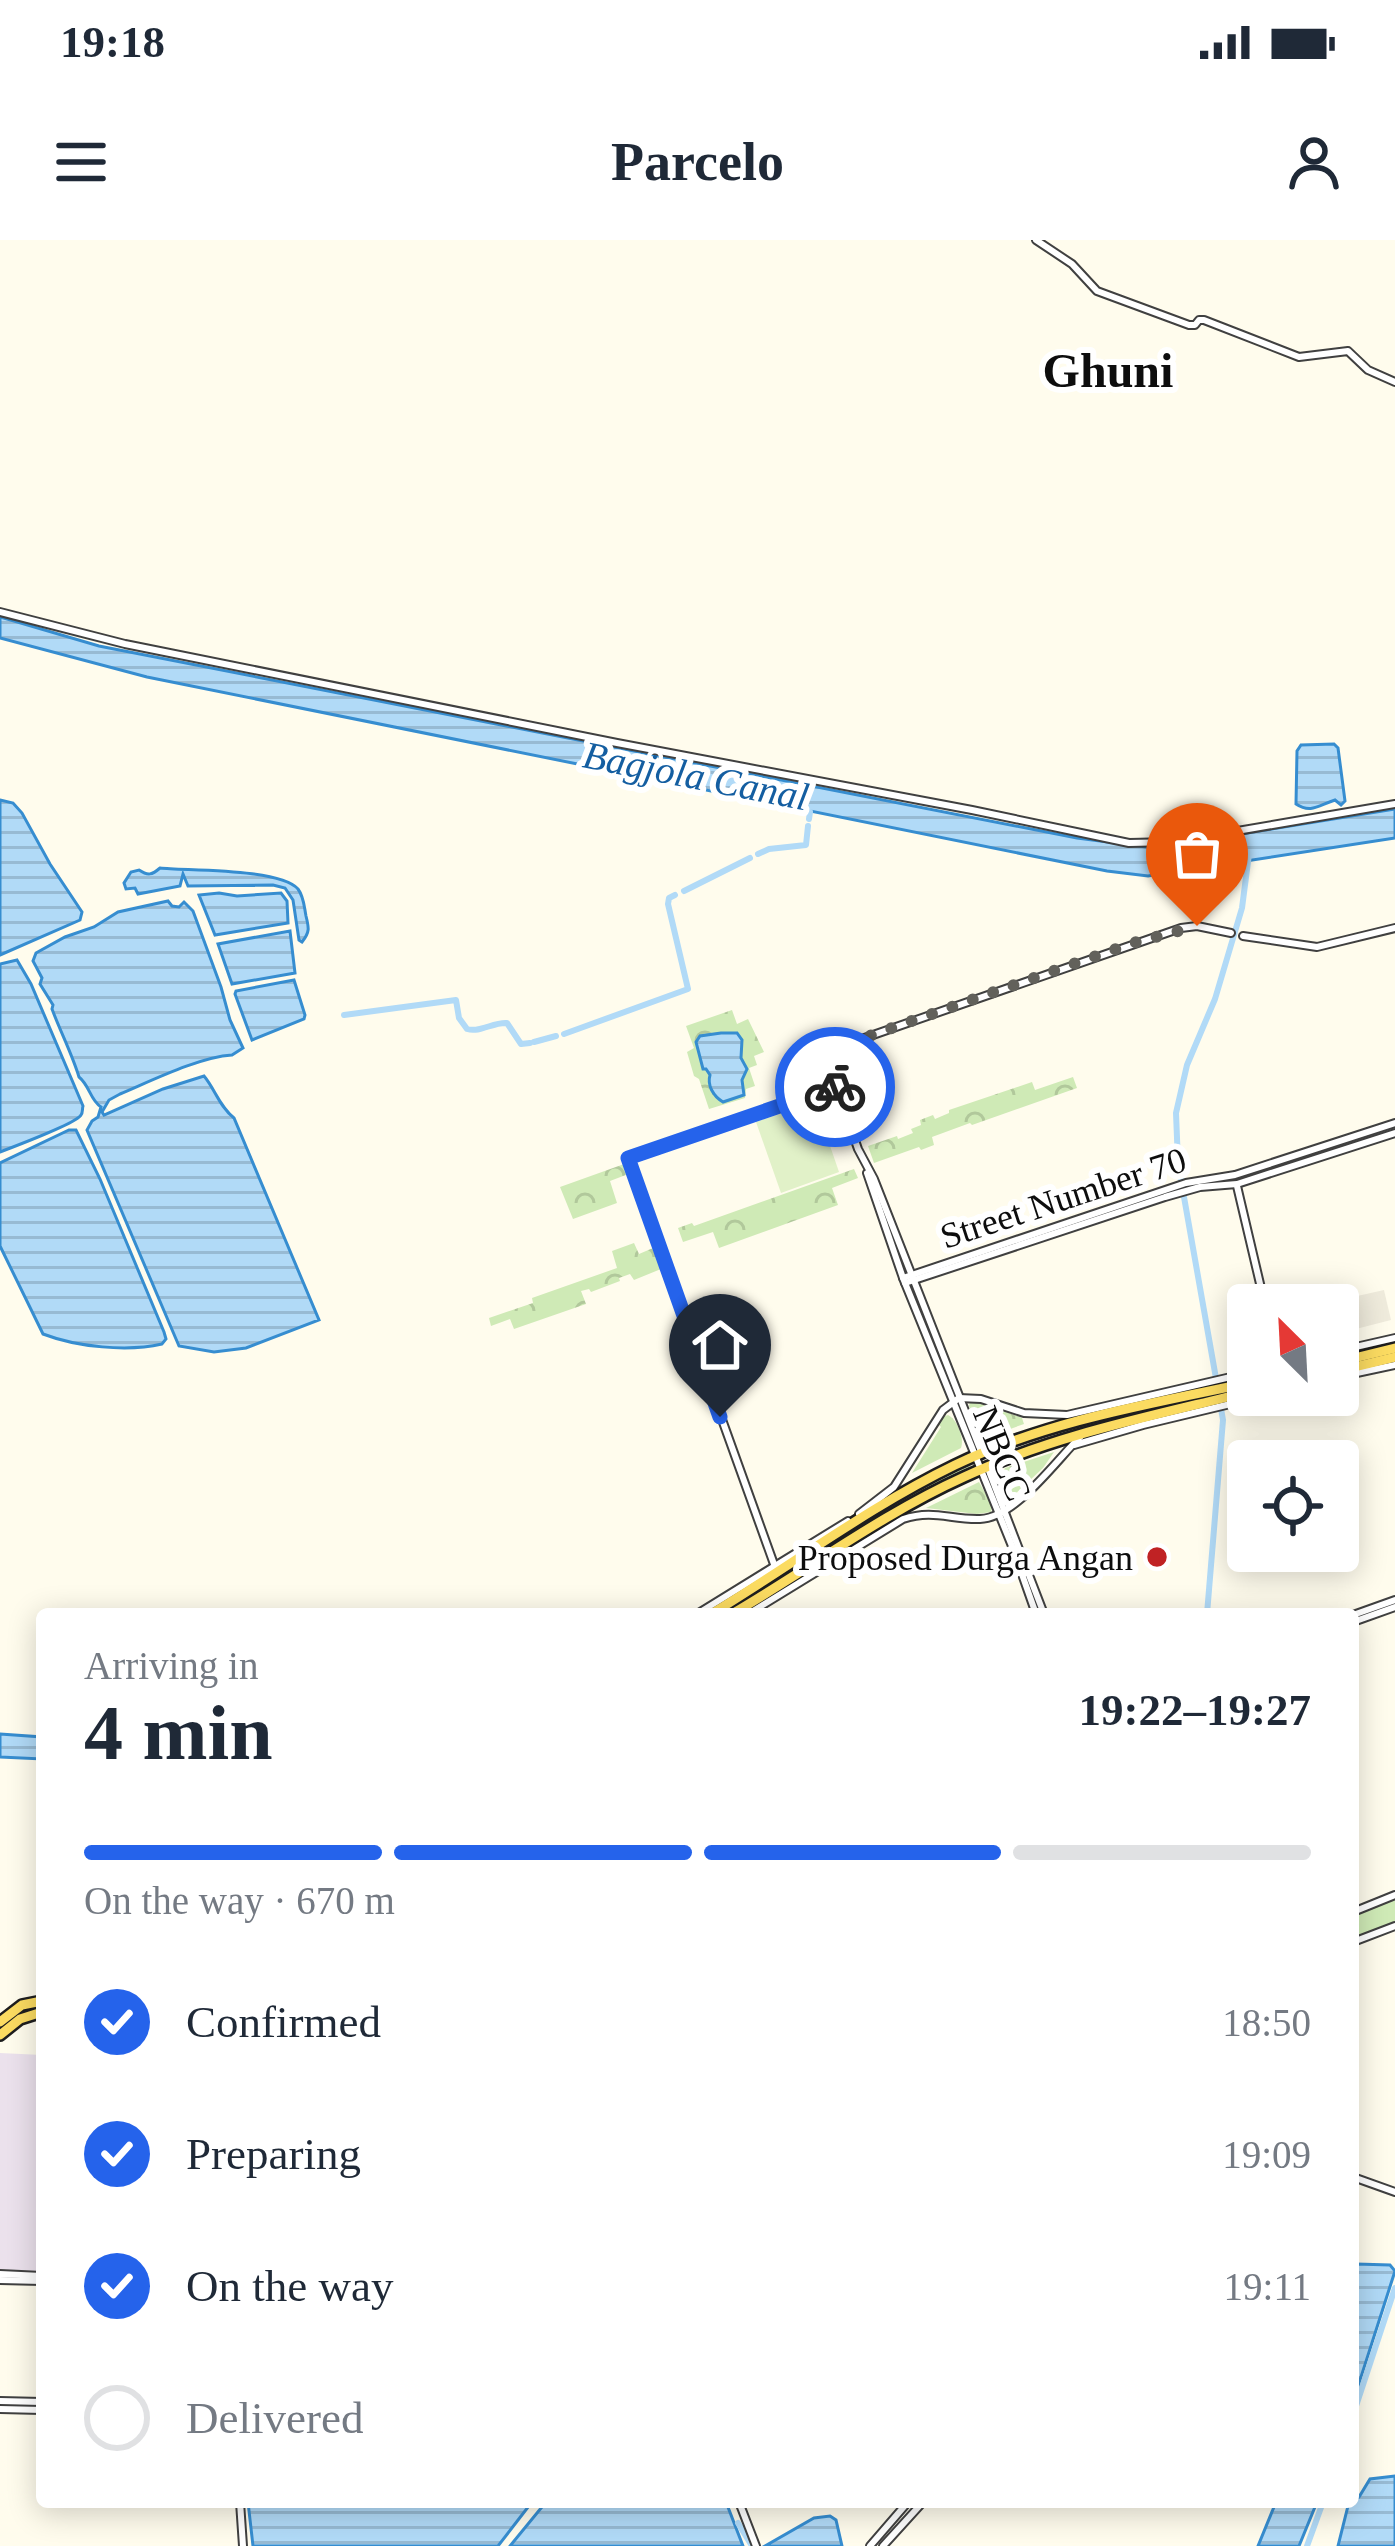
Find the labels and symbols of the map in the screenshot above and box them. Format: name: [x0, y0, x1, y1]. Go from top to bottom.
district label: Ghuni: [1043, 344, 1173, 397]
water label: Bagjola Canal: [579, 733, 812, 819]
pin: [1146, 803, 1248, 926]
courier: [775, 1027, 895, 1147]
street label: Street Number 70: [935, 1139, 1191, 1257]
north arrow: [1227, 1284, 1359, 1416]
pin: [669, 1294, 771, 1417]
street label: NBCC: [965, 1400, 1039, 1506]
place label: Proposed Durga Angan: [798, 1538, 1133, 1578]
marker: Proposed Durga Angan: [1144, 1544, 1170, 1570]

